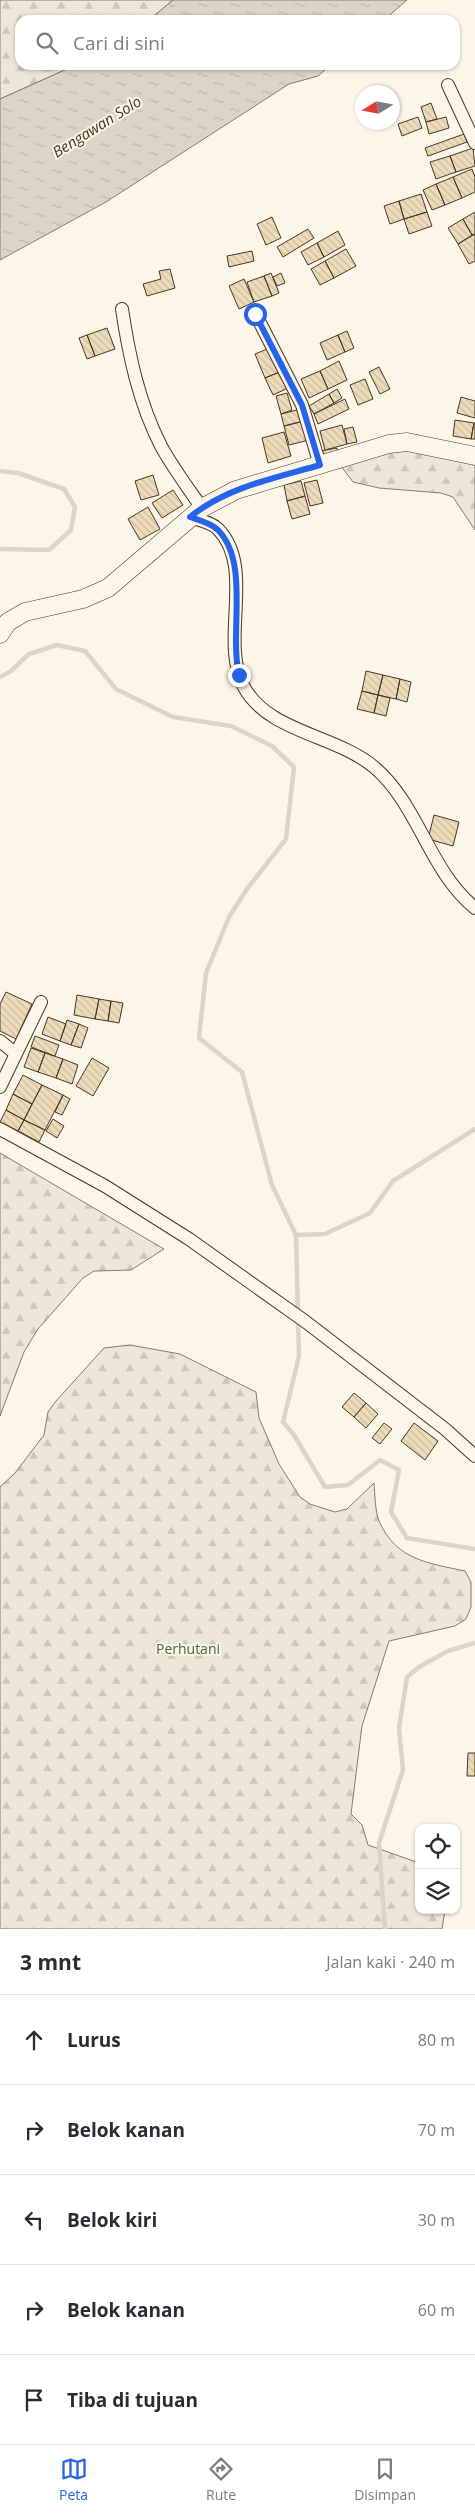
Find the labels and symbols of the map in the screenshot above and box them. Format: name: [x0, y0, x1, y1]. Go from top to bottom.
north arrow: [355, 85, 400, 130]
water label: Bengawan Solo: [48, 91, 145, 161]
route start: [244, 303, 267, 326]
route end: [228, 664, 251, 687]
park label: Perhutani: [156, 1639, 220, 1658]

